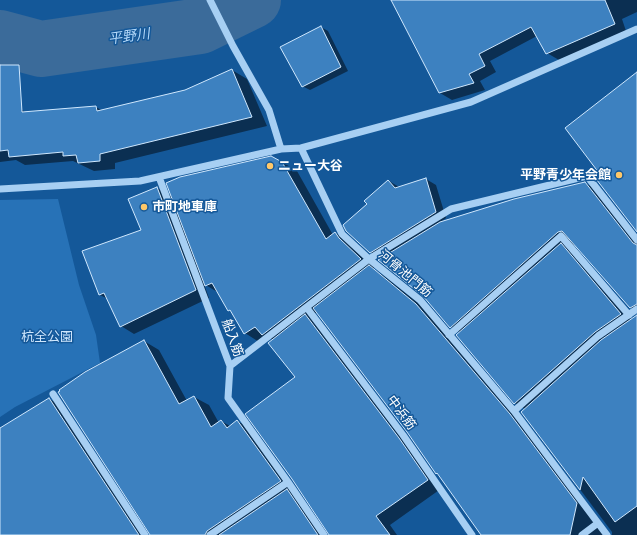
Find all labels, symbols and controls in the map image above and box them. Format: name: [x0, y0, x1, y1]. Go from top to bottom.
water label: 平野川: [107, 26, 151, 48]
place label: ニュー大谷: [278, 158, 343, 174]
marker: ニュー大谷: [265, 161, 275, 171]
place label: 平野青少年会館: [520, 167, 611, 183]
marker: 平野青少年会館: [614, 170, 624, 180]
place label: 市町地車庫: [152, 199, 217, 215]
marker: 市町地車庫: [139, 202, 149, 212]
street label: 河骨池門筋: [375, 247, 435, 301]
street label: 船入筋: [218, 317, 246, 359]
park label: 杭全公園: [21, 329, 73, 345]
street label: 中浜筋: [383, 393, 419, 433]

